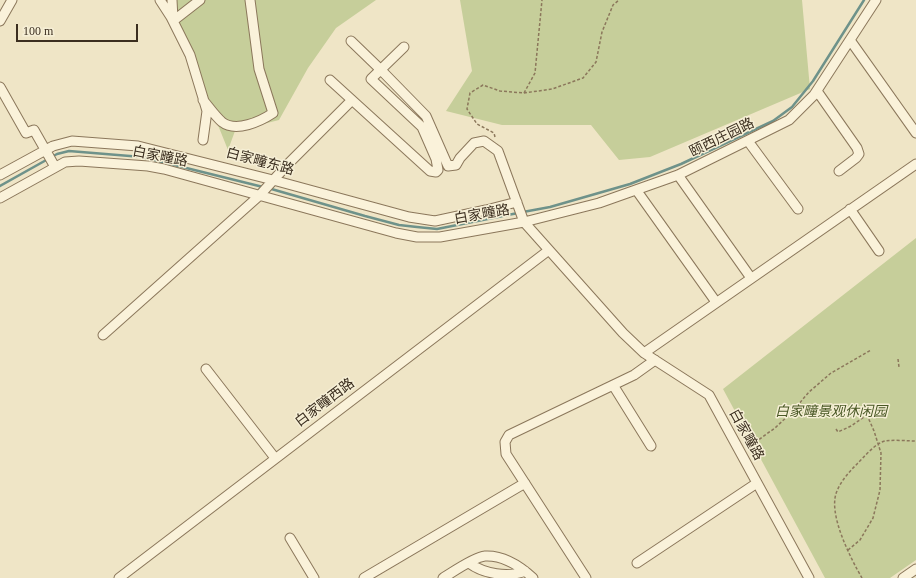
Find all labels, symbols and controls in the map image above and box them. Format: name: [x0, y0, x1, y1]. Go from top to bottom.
scale bar: [18, 16, 140, 42]
text: 100 m: [23, 24, 53, 38]
street label: 颐西庄园路: [687, 115, 757, 161]
street label: 白家疃路: [131, 143, 189, 171]
street label: 白家疃东路: [224, 145, 296, 179]
street label: 白家疃路: [453, 202, 511, 228]
street label: 白家疃西路: [292, 375, 358, 431]
park label: 白家疃景观休闲园: [775, 404, 887, 420]
street label: 白家疃路: [725, 406, 767, 464]

